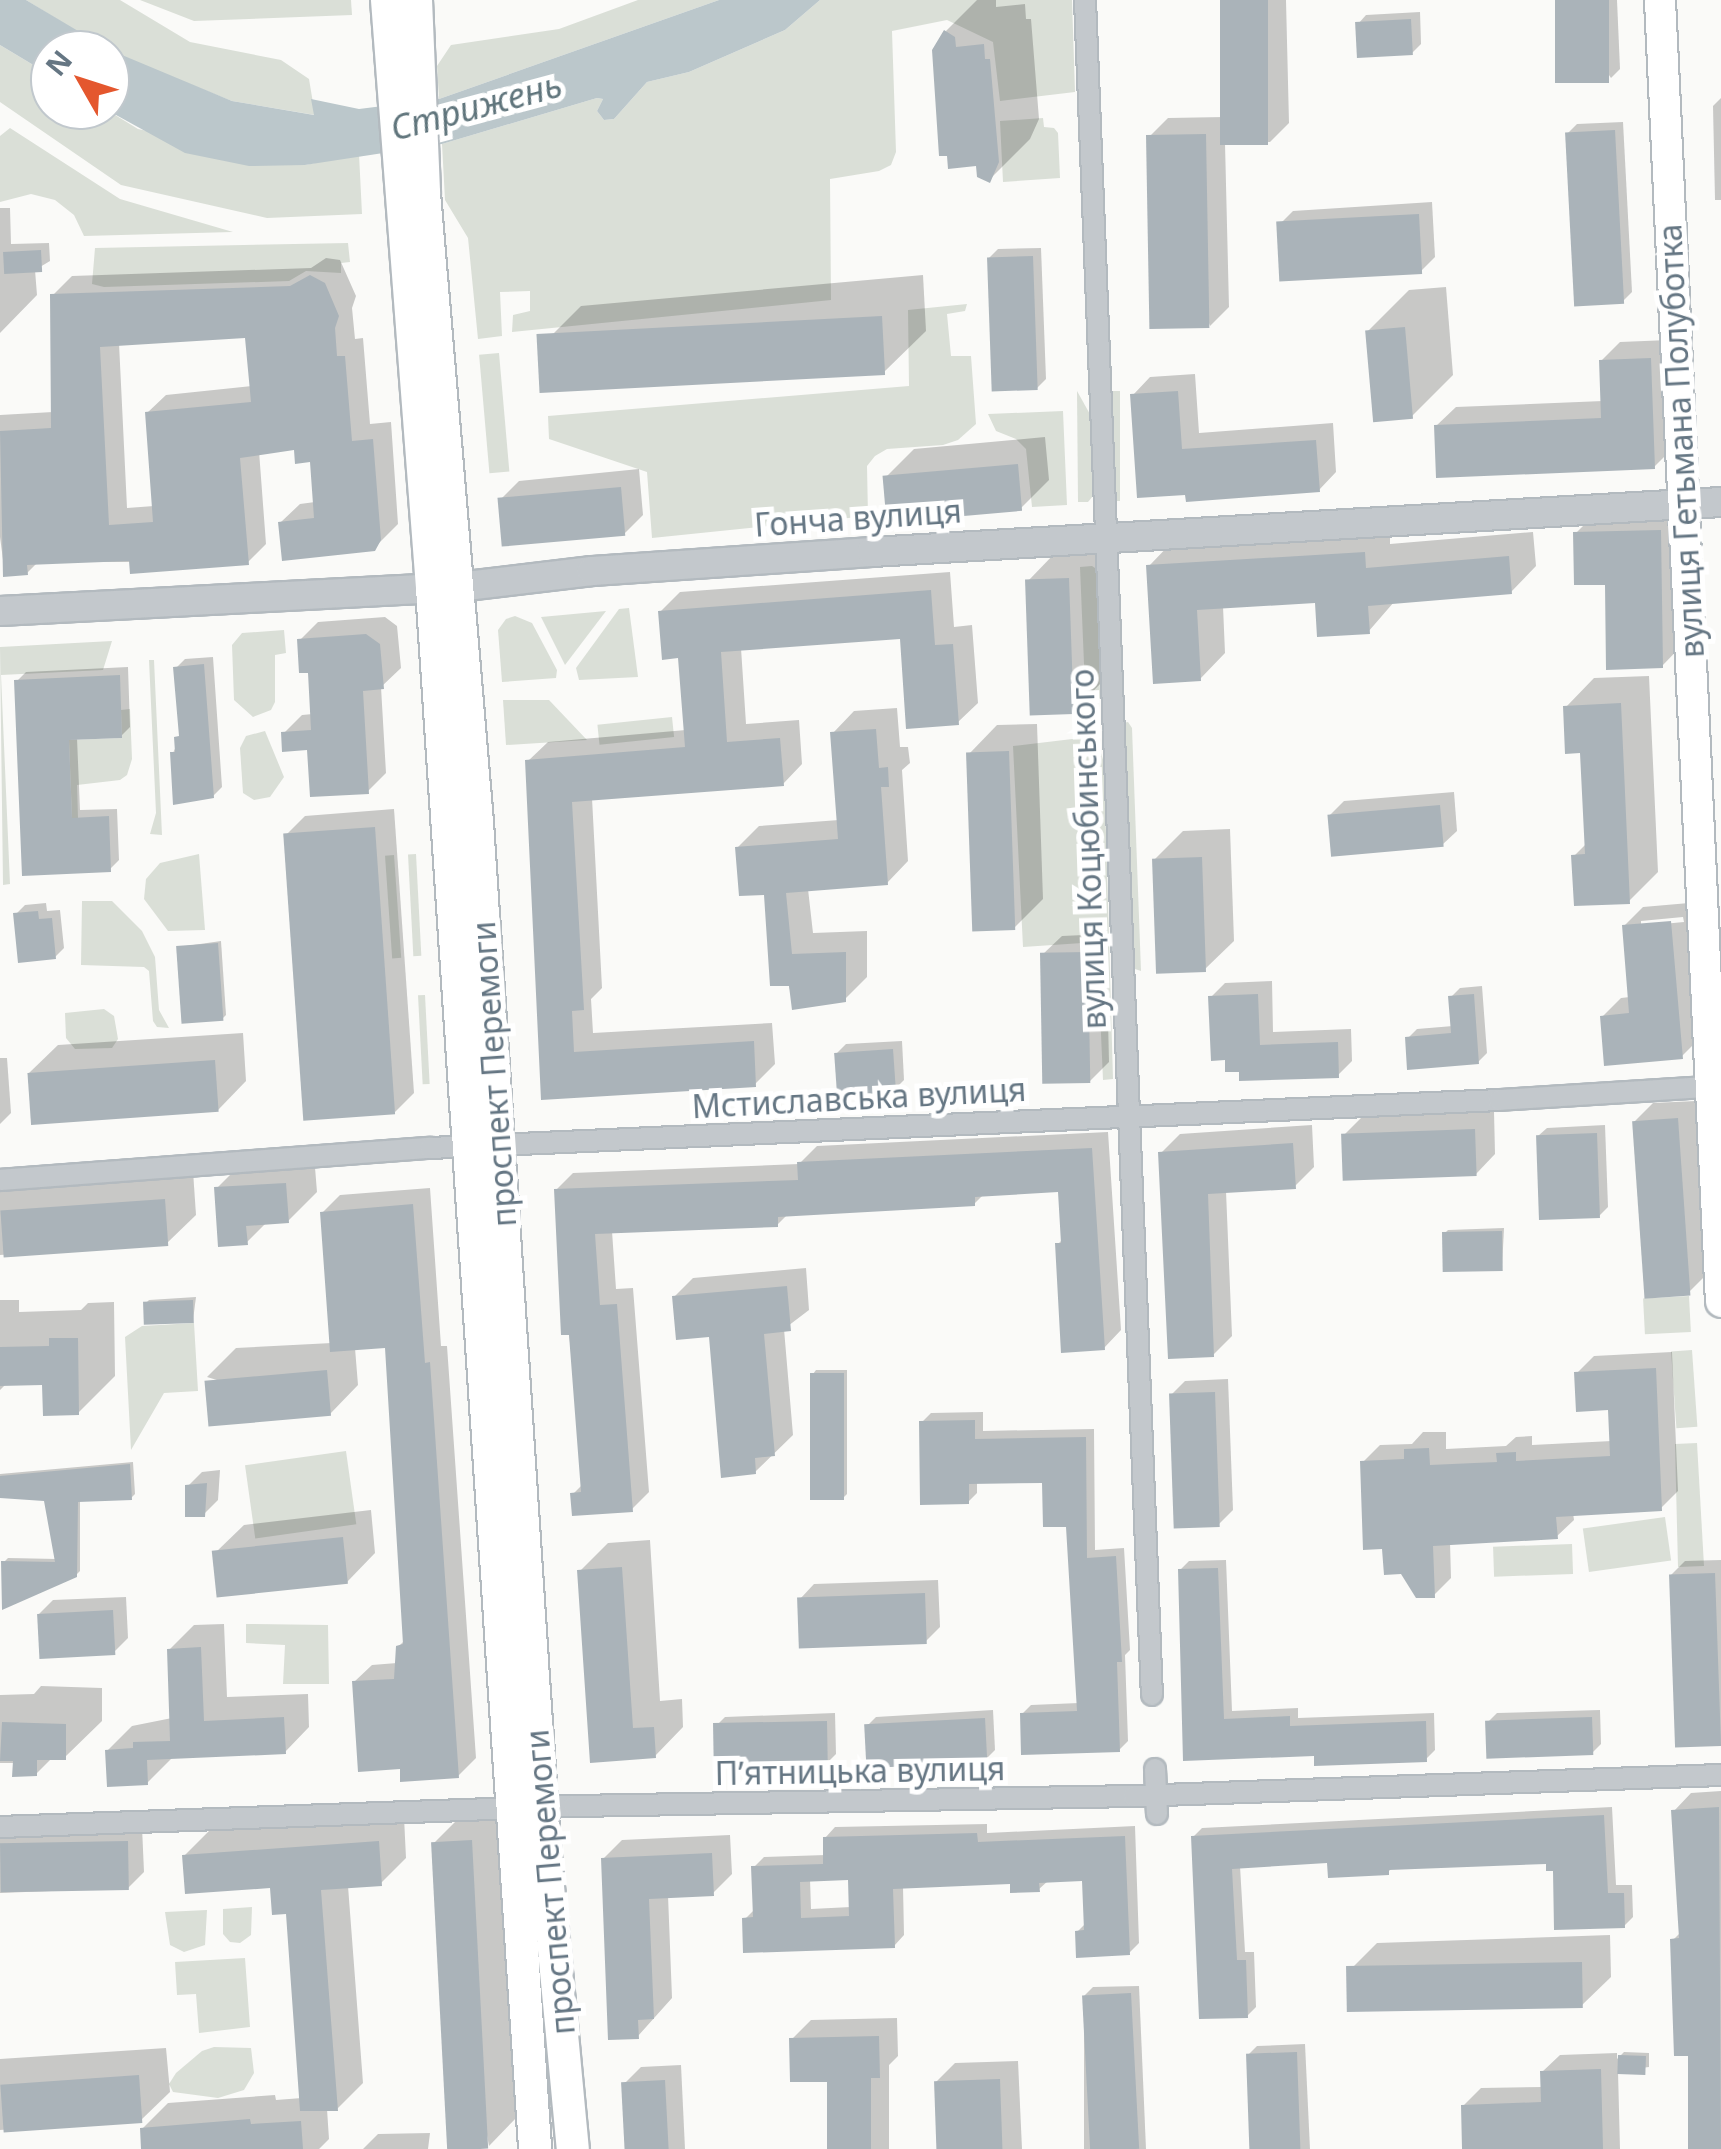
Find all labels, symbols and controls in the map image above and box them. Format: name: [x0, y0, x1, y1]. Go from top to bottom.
north arrow: [30, 30, 130, 130]
text: N: [36, 42, 80, 83]
water label: Стрижень: [386, 63, 566, 149]
street label: вулиця Гетьмана Полуботка: [1650, 223, 1712, 659]
street label: Гонча вулиця: [753, 492, 963, 544]
street label: вулиця Коцюбинського: [1063, 668, 1113, 1030]
street label: проспект Перемоги: [464, 920, 524, 1228]
street label: Мстиславська вулиця: [691, 1070, 1027, 1126]
street label: проспект Перемоги: [518, 1728, 582, 2036]
street label: Пʼятницька вулиця: [714, 1749, 1006, 1793]

